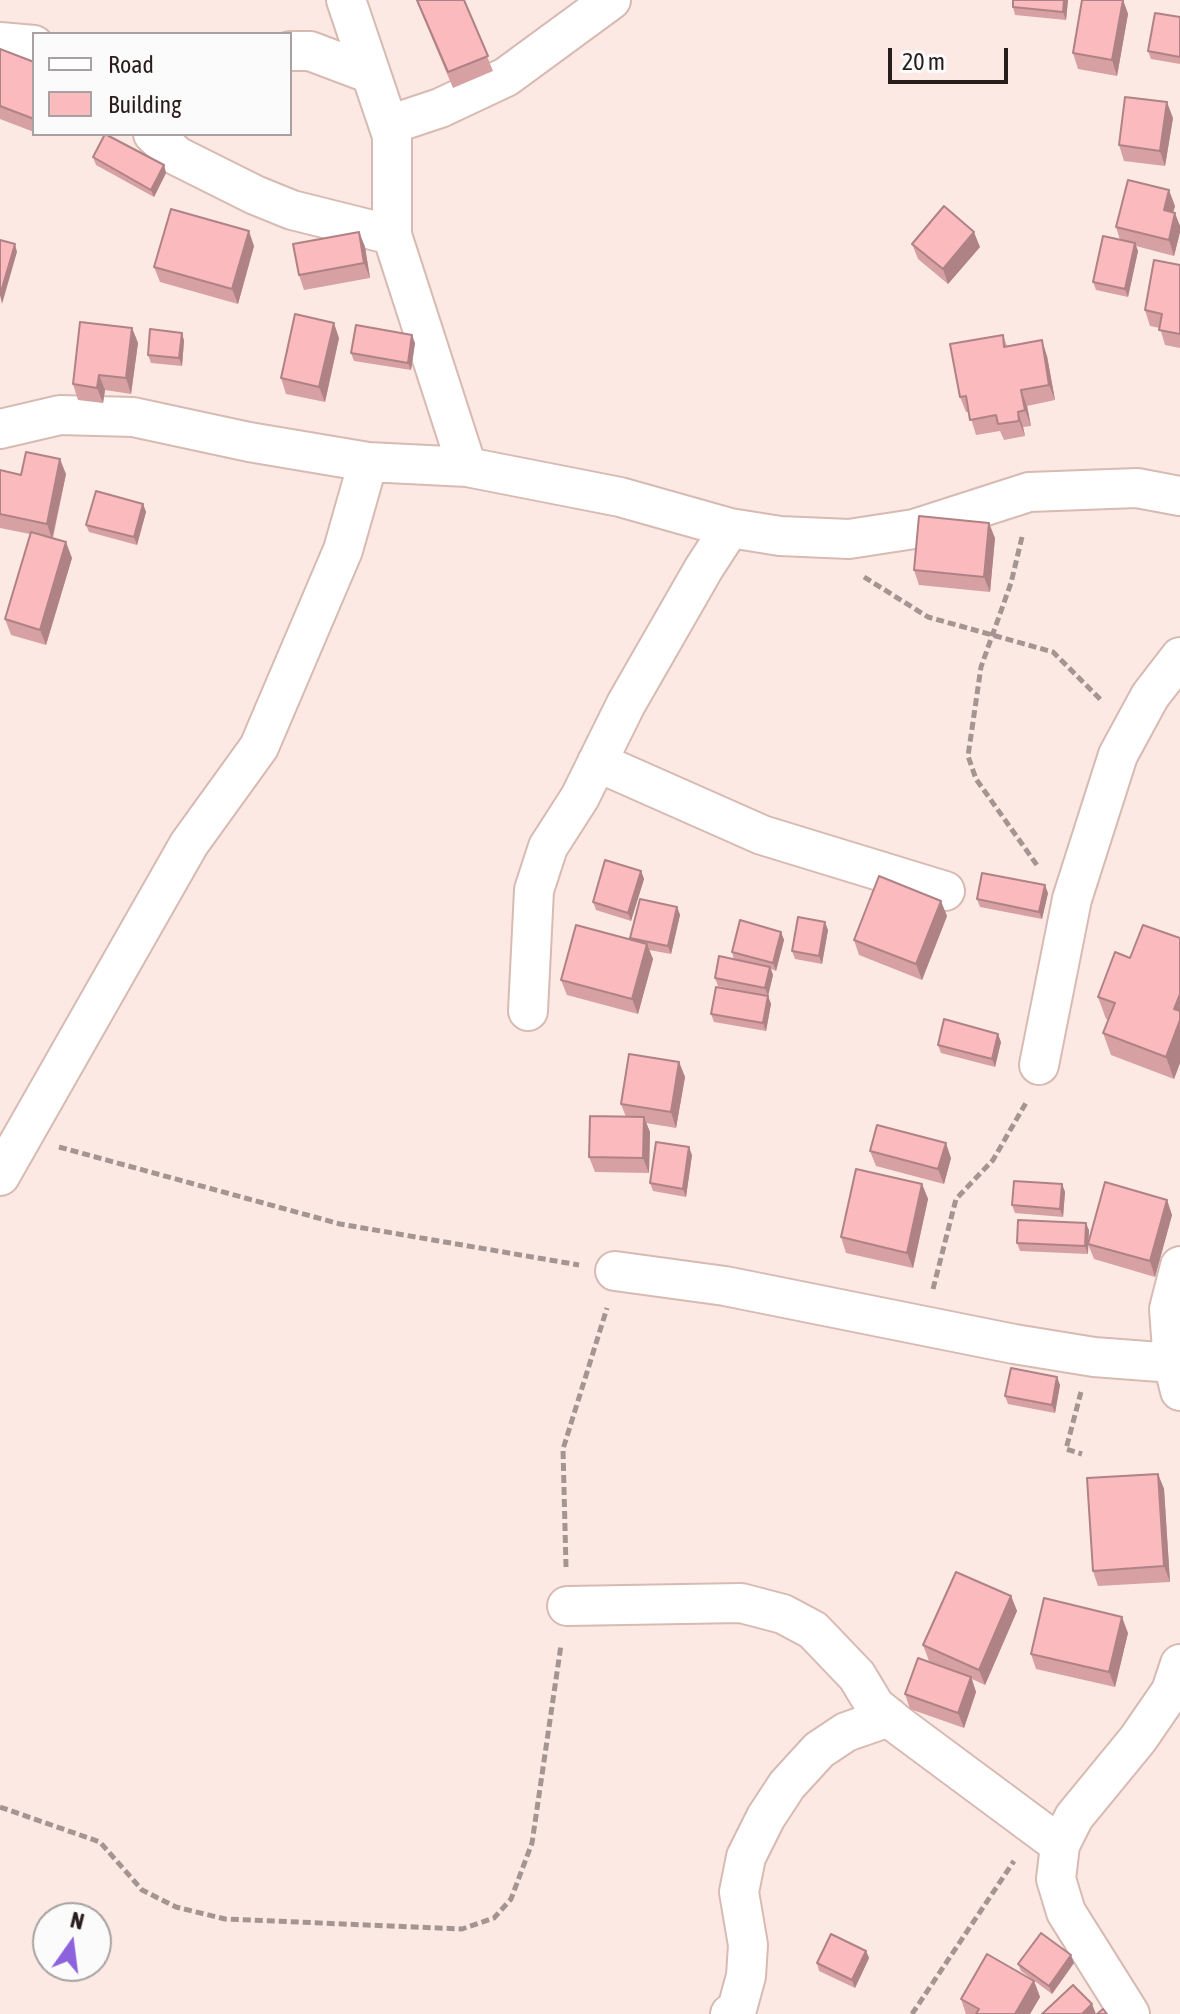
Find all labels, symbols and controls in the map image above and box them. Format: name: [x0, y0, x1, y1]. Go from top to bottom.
legend: [32, 32, 292, 136]
scale bar: [892, 32, 1012, 82]
text: 20 m: [902, 48, 945, 75]
text: Road: [108, 51, 154, 78]
text: Building: [108, 91, 181, 118]
north arrow: [32, 1902, 112, 1982]
text: N: [68, 1906, 87, 1935]

